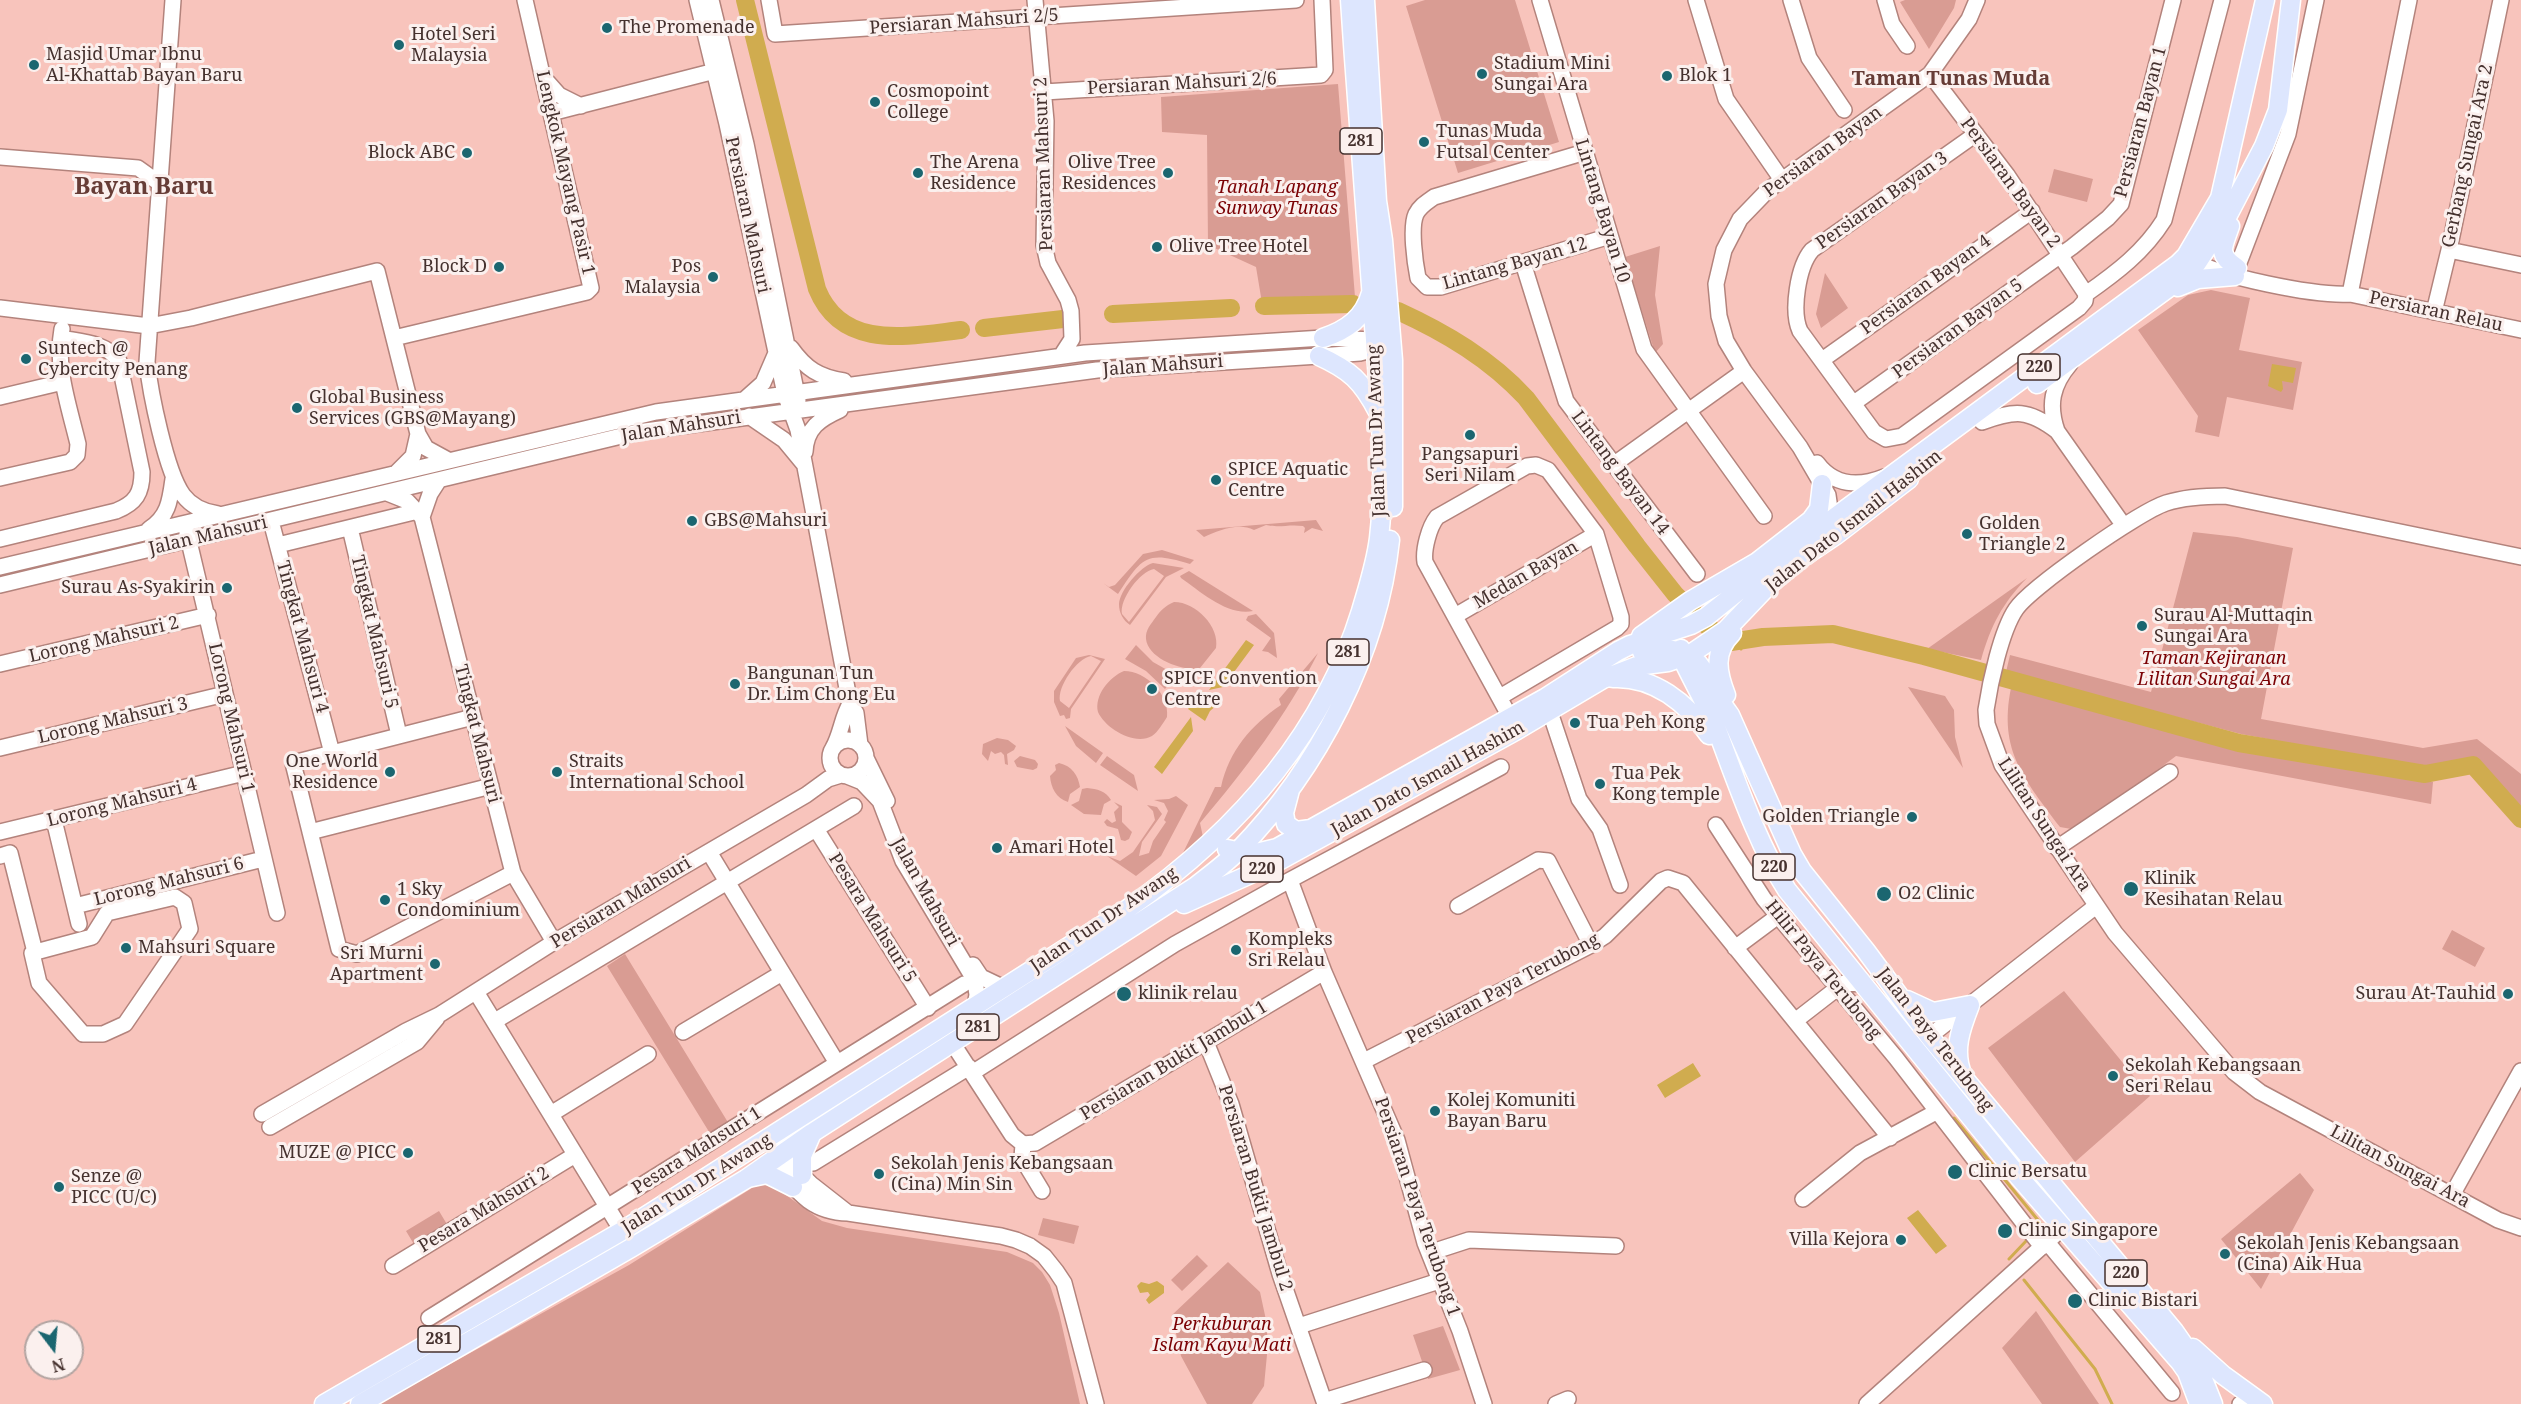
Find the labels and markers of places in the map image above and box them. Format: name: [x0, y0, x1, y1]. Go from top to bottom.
place label: The Promenade: [619, 17, 755, 39]
marker: The Promenade: [600, 21, 614, 35]
place label: Hotel Seri Malaysia: [411, 24, 496, 66]
marker: Hotel Seri Malaysia: [392, 38, 406, 52]
place label: Masjid Umar Ibnu Al-Khattab Bayan Baru: [46, 44, 243, 86]
place label: Stadium Mini Sungai Ara: [1494, 53, 1610, 96]
marker: Masjid Umar Ibnu Al-Khattab Bayan Baru: [27, 58, 41, 72]
place label: Blok 1: [1679, 65, 1732, 87]
marker: Stadium Mini Sungai Ara: [1475, 67, 1489, 81]
marker: Blok 1: [1660, 69, 1674, 83]
place label: Cosmopoint College: [887, 81, 989, 124]
marker: Cosmopoint College: [868, 95, 882, 109]
place label: Tunas Muda Futsal Center: [1436, 121, 1550, 164]
marker: Tunas Muda Futsal Center: [1417, 135, 1431, 149]
place label: Block ABC: [368, 142, 455, 164]
marker: Block ABC: [460, 146, 474, 160]
place label: The Arena Residence: [930, 152, 1019, 195]
place label: Olive Tree Residences: [1062, 152, 1156, 195]
marker: The Arena Residence: [911, 166, 925, 180]
marker: Olive Tree Residences: [1161, 166, 1175, 180]
place label: Olive Tree Hotel: [1169, 236, 1308, 258]
marker: Olive Tree Hotel: [1150, 240, 1164, 254]
place label: Block D: [422, 256, 487, 278]
place label: Pos Malaysia: [624, 256, 701, 298]
marker: Block D: [492, 260, 506, 274]
marker: Pos Malaysia: [706, 270, 720, 284]
place label: Suntech @ Cybercity Penang: [38, 338, 188, 380]
marker: Suntech @ Cybercity Penang: [19, 352, 33, 366]
place label: Global Business Services (GBS@Mayang): [309, 387, 516, 430]
marker: Global Business Services (GBS@Mayang): [290, 401, 304, 415]
marker: Pangsapuri Seri Nilam: [1463, 428, 1477, 442]
place label: Pangsapuri Seri Nilam: [1421, 444, 1519, 486]
place label: SPICE Aquatic Centre: [1228, 459, 1348, 502]
marker: SPICE Aquatic Centre: [1209, 473, 1223, 487]
place label: GBS@Mahsuri: [704, 510, 827, 532]
place label: Golden Triangle 2: [1979, 513, 2066, 556]
marker: GBS@Mahsuri: [685, 514, 699, 528]
marker: Golden Triangle 2: [1960, 527, 1974, 541]
place label: Surau As-Syakirin: [61, 577, 215, 599]
marker: Surau As-Syakirin: [220, 581, 234, 595]
place label: Surau Al-Muttaqin Sungai Ara: [2154, 605, 2313, 648]
marker: Surau Al-Muttaqin Sungai Ara: [2135, 619, 2149, 633]
place label: Bangunan Tun Dr. Lim Chong Eu: [747, 663, 896, 706]
place label: SPICE Convention Centre: [1164, 668, 1317, 710]
marker: Bangunan Tun Dr. Lim Chong Eu: [728, 677, 742, 691]
marker: SPICE Convention Centre: [1145, 682, 1159, 696]
place label: Tua Peh Kong: [1587, 712, 1705, 734]
marker: Tua Peh Kong: [1568, 716, 1582, 730]
place label: One World Residence: [285, 751, 378, 794]
place label: Straits International School: [569, 751, 744, 794]
place label: Tua Pek Kong temple: [1612, 763, 1720, 806]
marker: One World Residence: [383, 765, 397, 779]
marker: Straits International School: [550, 765, 564, 779]
marker: Tua Pek Kong temple: [1593, 777, 1607, 791]
place label: Golden Triangle: [1762, 806, 1900, 828]
marker: Golden Triangle: [1905, 810, 1919, 824]
place label: Amari Hotel: [1009, 837, 1114, 859]
marker: Amari Hotel: [990, 841, 1004, 855]
place label: Klinik Kesihatan Relau: [2144, 868, 2283, 910]
place label: 1 Sky Condominium: [397, 879, 520, 922]
marker: Klinik Kesihatan Relau: [2122, 880, 2140, 898]
place label: O2 Clinic: [1898, 883, 1975, 905]
marker: O2 Clinic: [1875, 885, 1893, 903]
marker: 1 Sky Condominium: [378, 893, 392, 907]
place label: Kompleks Sri Relau: [1248, 929, 1333, 972]
place label: Mahsuri Square: [138, 937, 275, 959]
marker: Mahsuri Square: [119, 941, 133, 955]
place label: Sri Murni Apartment: [330, 943, 423, 986]
marker: Kompleks Sri Relau: [1229, 943, 1243, 957]
marker: Sri Murni Apartment: [428, 957, 442, 971]
place label: klinik relau: [1138, 983, 1238, 1005]
place label: Surau At-Tauhid: [2356, 983, 2496, 1005]
marker: klinik relau: [1115, 985, 1133, 1003]
marker: Surau At-Tauhid: [2501, 987, 2515, 1001]
place label: Sekolah Kebangsaan Seri Relau: [2125, 1055, 2301, 1098]
marker: Sekolah Kebangsaan Seri Relau: [2106, 1069, 2120, 1083]
place label: Kolej Komuniti Bayan Baru: [1447, 1090, 1575, 1132]
marker: Kolej Komuniti Bayan Baru: [1428, 1104, 1442, 1118]
place label: MUZE @ PICC: [279, 1142, 396, 1164]
marker: MUZE @ PICC: [401, 1146, 415, 1160]
place label: Sekolah Jenis Kebangsaan (Cina) Min Sin: [891, 1153, 1113, 1196]
place label: Clinic Bersatu: [1968, 1161, 2087, 1183]
marker: Clinic Bersatu: [1946, 1163, 1964, 1181]
place label: Senze @ PICC (U/C): [71, 1166, 157, 1208]
marker: Sekolah Jenis Kebangsaan (Cina) Min Sin: [872, 1167, 886, 1181]
marker: Senze @ PICC (U/C): [52, 1180, 66, 1194]
place label: Clinic Singapore: [2018, 1220, 2158, 1242]
marker: Clinic Singapore: [1996, 1222, 2014, 1240]
place label: Villa Kejora: [1789, 1229, 1889, 1251]
marker: Villa Kejora: [1894, 1233, 1908, 1247]
place label: Sekolah Jenis Kebangsaan (Cina) Aik Hua: [2237, 1233, 2459, 1276]
marker: Sekolah Jenis Kebangsaan (Cina) Aik Hua: [2218, 1247, 2232, 1261]
place label: Clinic Bistari: [2088, 1290, 2198, 1312]
marker: Clinic Bistari: [2066, 1292, 2084, 1310]

